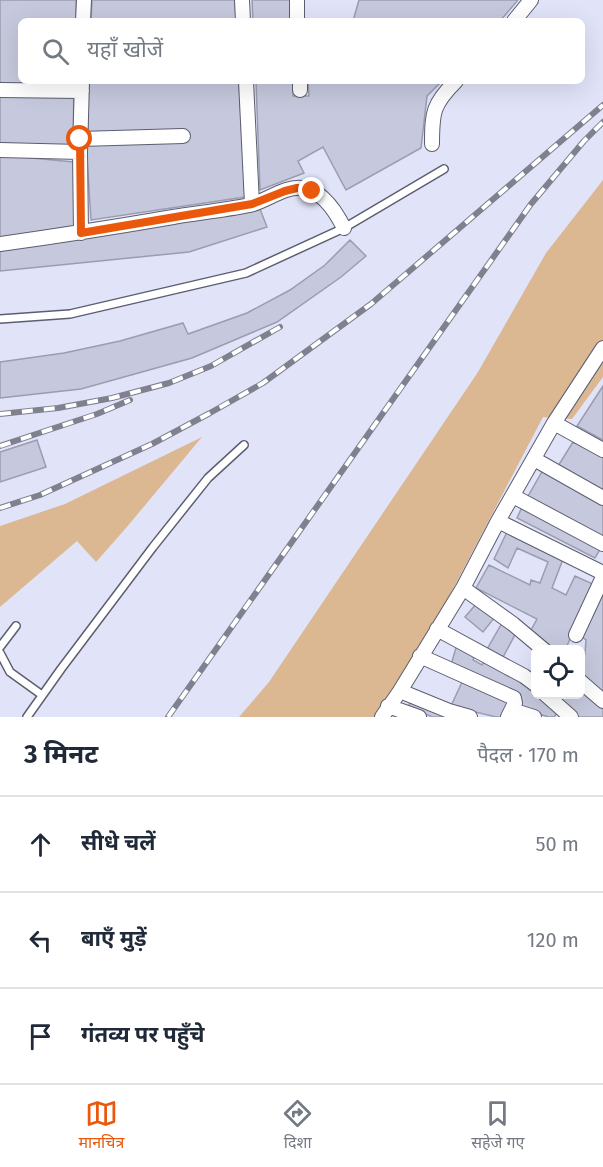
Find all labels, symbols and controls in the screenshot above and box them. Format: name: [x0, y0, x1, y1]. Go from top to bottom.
search box: [18, 18, 585, 84]
icon: search: [39, 35, 72, 68]
text: यहाँ खोजें: [87, 36, 163, 63]
route start: [66, 125, 92, 151]
route end: [298, 177, 324, 203]
map controls: [531, 645, 585, 699]
button: locate: [531, 645, 585, 699]
text: 3 मिनट: [24, 739, 98, 770]
text: पैदल · 170 m: [477, 743, 579, 767]
icon: ahead: [24, 828, 57, 861]
text: सीधे चलें: [81, 829, 156, 856]
text: 50 m: [535, 832, 579, 856]
icon: left: [24, 924, 57, 957]
text: बाएँ मुड़ें: [81, 925, 147, 952]
text: 120 m: [527, 928, 579, 952]
icon: arrive: [24, 1020, 57, 1053]
text: गंतव्य पर पहुँचे: [81, 1021, 205, 1048]
tab: मानचित्र: [78, 1097, 124, 1155]
tab: दिशा: [281, 1097, 314, 1155]
tab: सहेजे गए: [471, 1097, 524, 1155]

